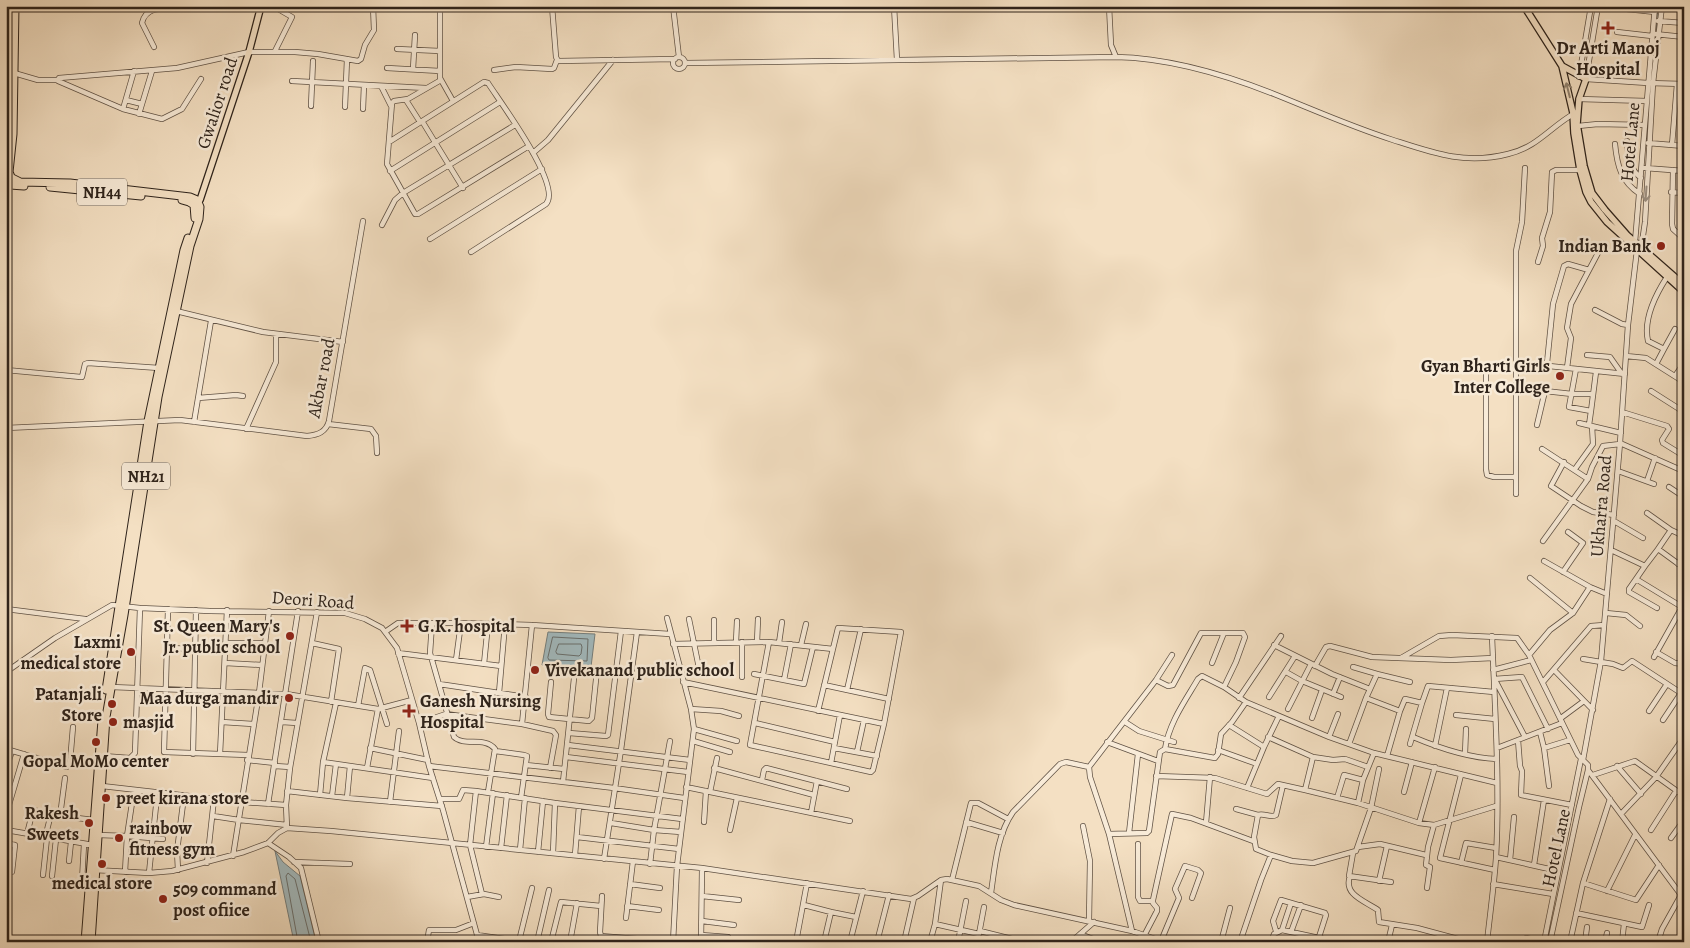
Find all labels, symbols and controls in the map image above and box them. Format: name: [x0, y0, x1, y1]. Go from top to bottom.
marker: Dr Arti Manoj Hospital: [1601, 21, 1615, 35]
place label: Dr Arti Manoj Hospital: [1556, 36, 1660, 81]
street label: Gwalior road: [191, 54, 243, 152]
one-way arrow: [1562, 82, 1572, 98]
street label: Hotel Lane: [1615, 101, 1645, 183]
road number: NH44: [77, 178, 127, 206]
one-way arrow: [1642, 186, 1651, 202]
place label: Indian Bank: [1558, 234, 1652, 258]
marker: Indian Bank: [1655, 240, 1667, 252]
street label: Akbar road: [301, 336, 341, 421]
place label: Gyan Bharti Girls Inter College: [1421, 354, 1550, 399]
marker: Gyan Bharti Girls Inter College: [1554, 370, 1566, 382]
street label: Ukharra Road: [1585, 454, 1617, 558]
road number: NH21: [122, 462, 170, 490]
street label: Deori Road: [271, 585, 355, 615]
place label: St. Queen Mary's Jr. public school: [154, 614, 280, 659]
place label: G.K. hospital: [418, 614, 515, 638]
marker: G.K. hospital: [400, 619, 414, 633]
place label: Laxmi medical store: [20, 630, 121, 675]
marker: St. Queen Mary's Jr. public school: [284, 630, 296, 642]
marker: Laxmi medical store: [125, 646, 137, 658]
place label: Vivekanand public school: [544, 658, 734, 682]
marker: Vivekanand public school: [529, 664, 541, 676]
place label: Patanjali Store: [35, 682, 102, 727]
place label: Maa durga mandir: [140, 686, 280, 710]
place label: Ganesh Nursing Hospital: [420, 689, 542, 734]
marker: Maa durga mandir: [283, 692, 295, 704]
marker: Patanjali Store: [106, 698, 118, 710]
marker: Ganesh Nursing Hospital: [402, 704, 416, 718]
place label: masjid: [123, 710, 174, 734]
marker: masjid: [107, 716, 119, 728]
marker: Gopal MoMo center: [90, 736, 102, 748]
place label: Gopal MoMo center: [23, 749, 170, 773]
place label: preet kirana store: [116, 786, 249, 810]
marker: preet kirana store: [100, 792, 112, 804]
place label: Rakesh Sweets: [25, 801, 79, 846]
street label: Hotel Lane: [1536, 807, 1576, 889]
place label: rainbow fitness gym: [129, 816, 215, 861]
marker: Rakesh Sweets: [83, 817, 95, 829]
marker: rainbow fitness gym: [113, 832, 125, 844]
marker: medical store: [96, 858, 108, 870]
place label: medical store: [52, 871, 152, 895]
place label: 509 command post ofiice: [173, 877, 277, 922]
marker: 509 command post ofiice: [157, 893, 169, 905]

